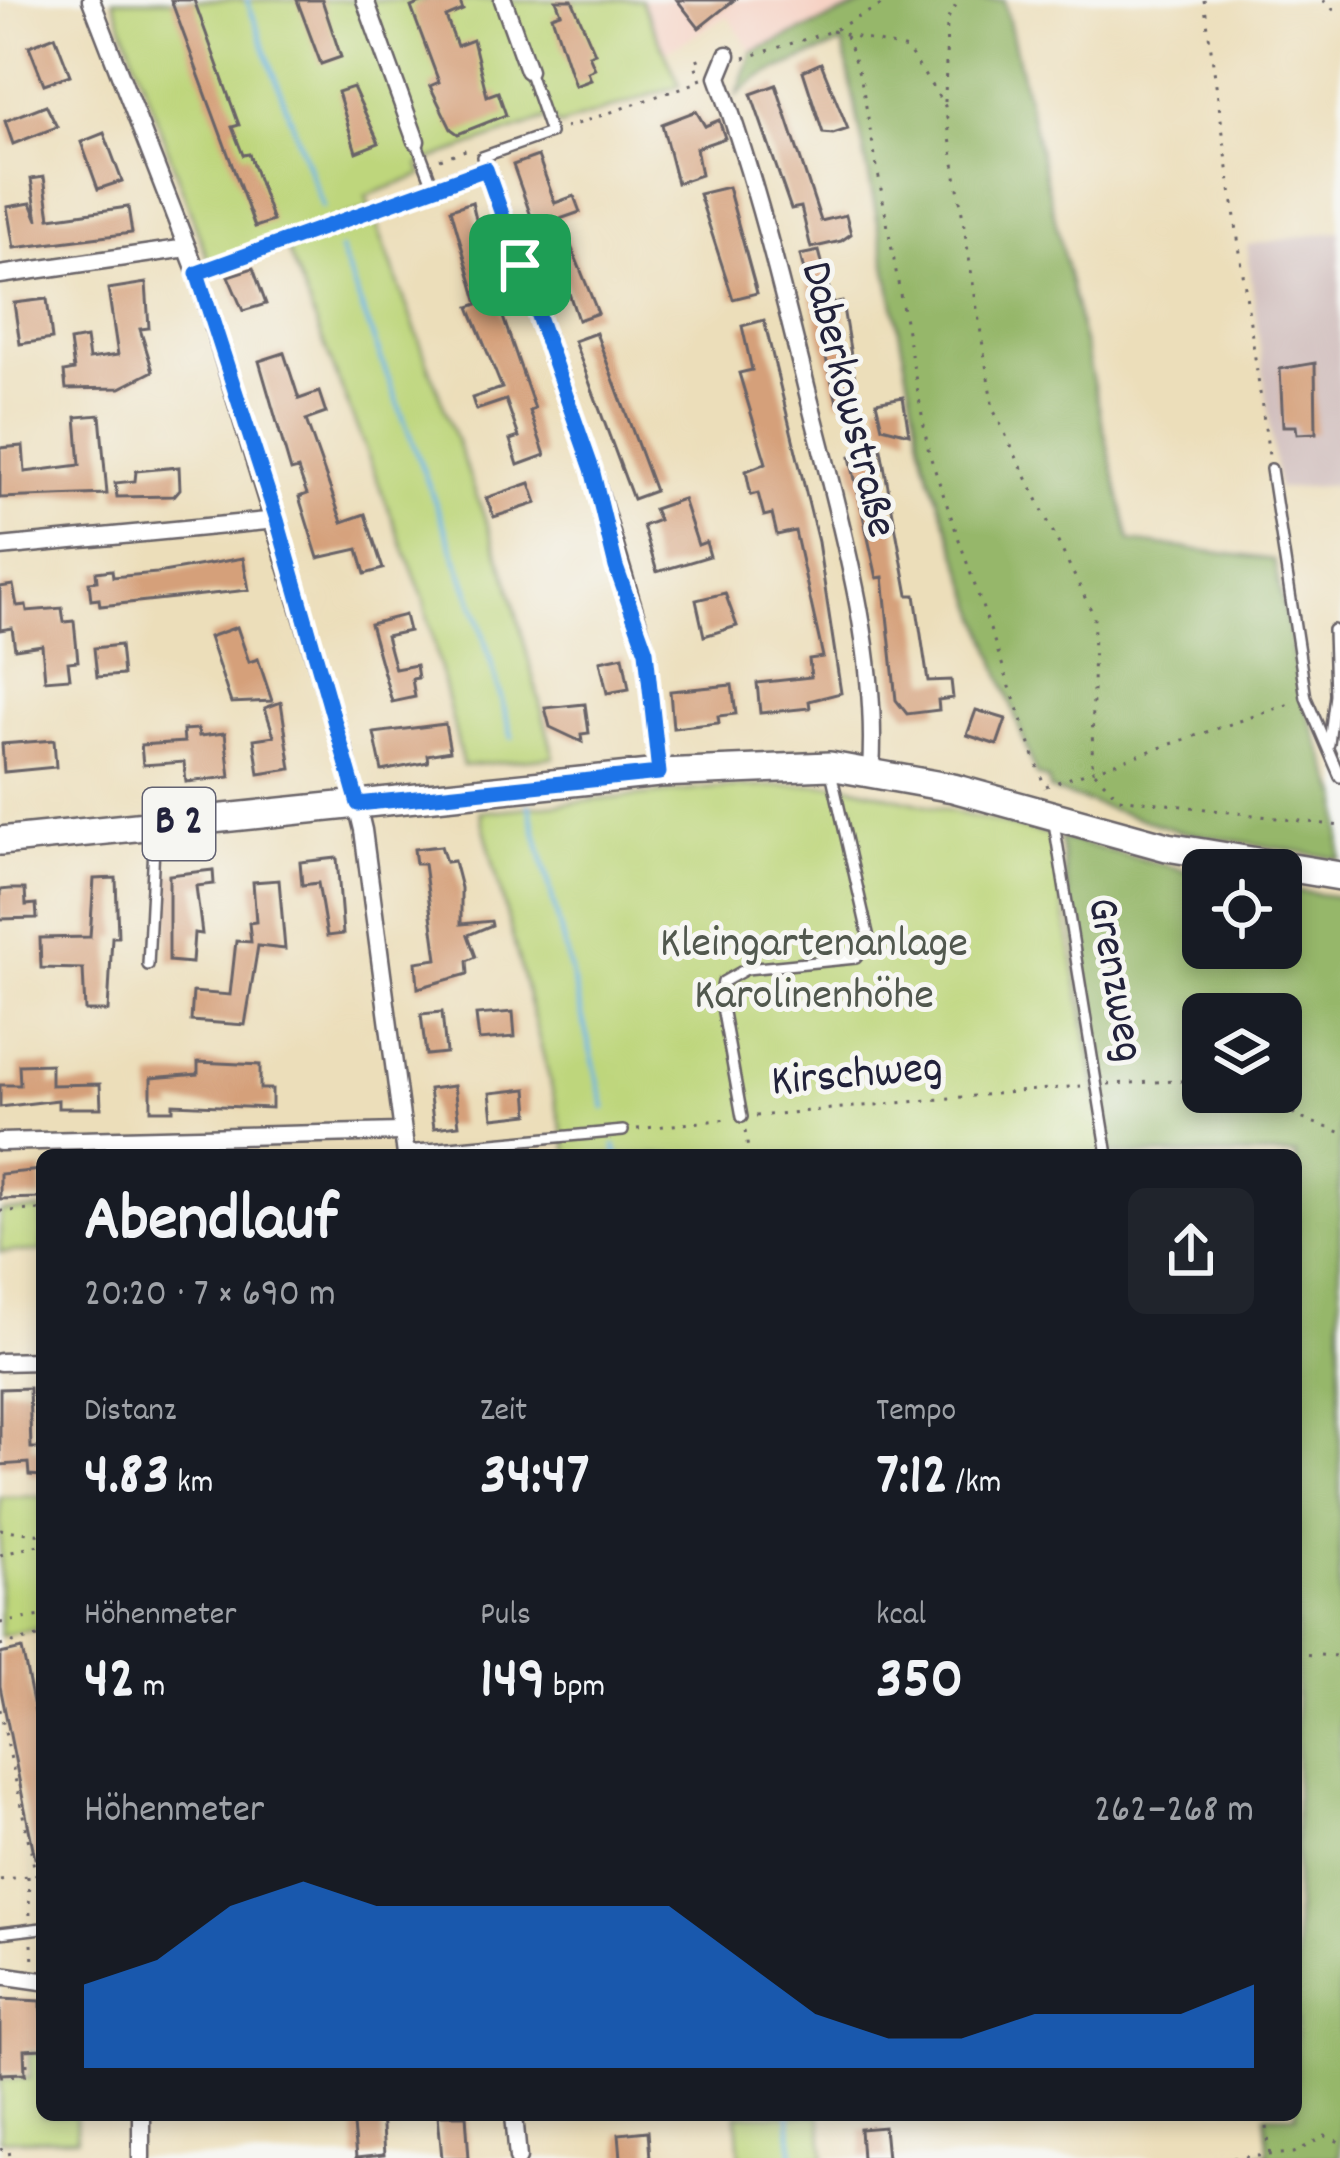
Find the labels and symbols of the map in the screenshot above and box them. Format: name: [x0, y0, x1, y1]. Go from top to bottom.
pin: [469, 214, 571, 316]
street label: Daberkowstraße: [781, 255, 911, 545]
road number: B 2: [143, 788, 215, 860]
street label: Grenzweg: [1067, 893, 1159, 1067]
park label: Kleingartenanlage Karolinenhöhe: [660, 914, 968, 1030]
street label: Kirschweg: [769, 1038, 945, 1116]

